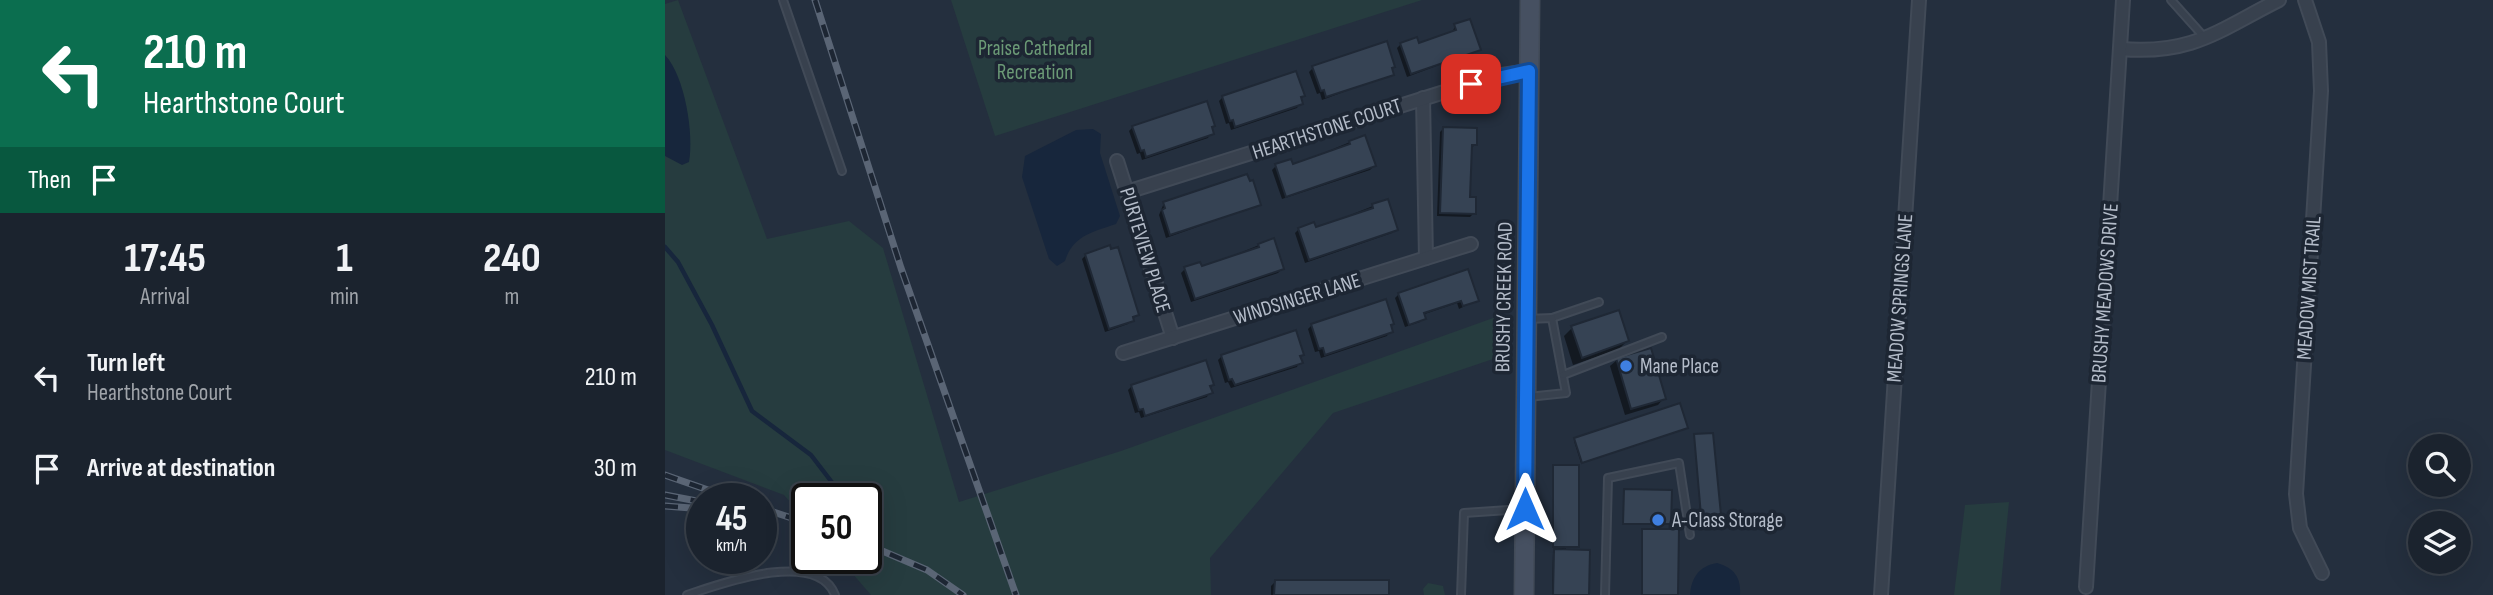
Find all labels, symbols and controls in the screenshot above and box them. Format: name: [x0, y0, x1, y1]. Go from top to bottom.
text: 210 m: [143, 24, 247, 83]
icon: left: [28, 28, 119, 119]
park label: Praise Cathedral Recreation: [978, 36, 1092, 85]
pin: [1441, 54, 1501, 114]
icon: arrive: [1452, 65, 1490, 103]
text: Hearthstone Court: [143, 84, 345, 123]
street label: HEARTHSTONE COURT: [1249, 93, 1405, 165]
icon: arrive: [85, 161, 123, 199]
text: Then: [28, 165, 71, 196]
street label: PURTEVIEW PLACE: [1114, 184, 1176, 316]
street label: BRUSHY MEADOWS DRIVE: [2086, 202, 2124, 384]
street label: MEADOW SPRINGS LANE: [1882, 213, 1918, 383]
street label: MEADOW MIST TRAIL: [2292, 215, 2327, 361]
street label: BRUSHY CREEK ROAD: [1490, 222, 1518, 372]
text: 17:45: [124, 233, 206, 284]
text: 1: [336, 233, 353, 284]
text: 240: [483, 233, 541, 284]
street label: WINDSINGER LANE: [1231, 268, 1363, 330]
text: Arrival: [140, 283, 190, 311]
text: min: [330, 283, 359, 311]
text: m: [505, 283, 519, 311]
text: Turn left: [87, 348, 165, 379]
place label: Mane Place: [1640, 354, 1719, 379]
marker: Mane Place: [1618, 358, 1634, 374]
icon: left: [28, 359, 66, 397]
text: 210 m: [585, 362, 637, 393]
text: Hearthstone Court: [87, 379, 232, 407]
map controls: [2408, 434, 2471, 574]
button: search: [2408, 434, 2471, 497]
icon: arrive: [28, 450, 66, 488]
text: Arrive at destination: [87, 453, 275, 484]
text: 30 m: [594, 453, 637, 484]
position arrow: [1488, 472, 1562, 546]
speed limit sign: 50: [791, 483, 882, 574]
text: 45: [716, 498, 747, 541]
place label: A-Class Storage: [1671, 508, 1783, 533]
button: layers: [2408, 511, 2471, 574]
marker: A-Class Storage: [1650, 512, 1666, 528]
text: km/h: [716, 535, 747, 556]

